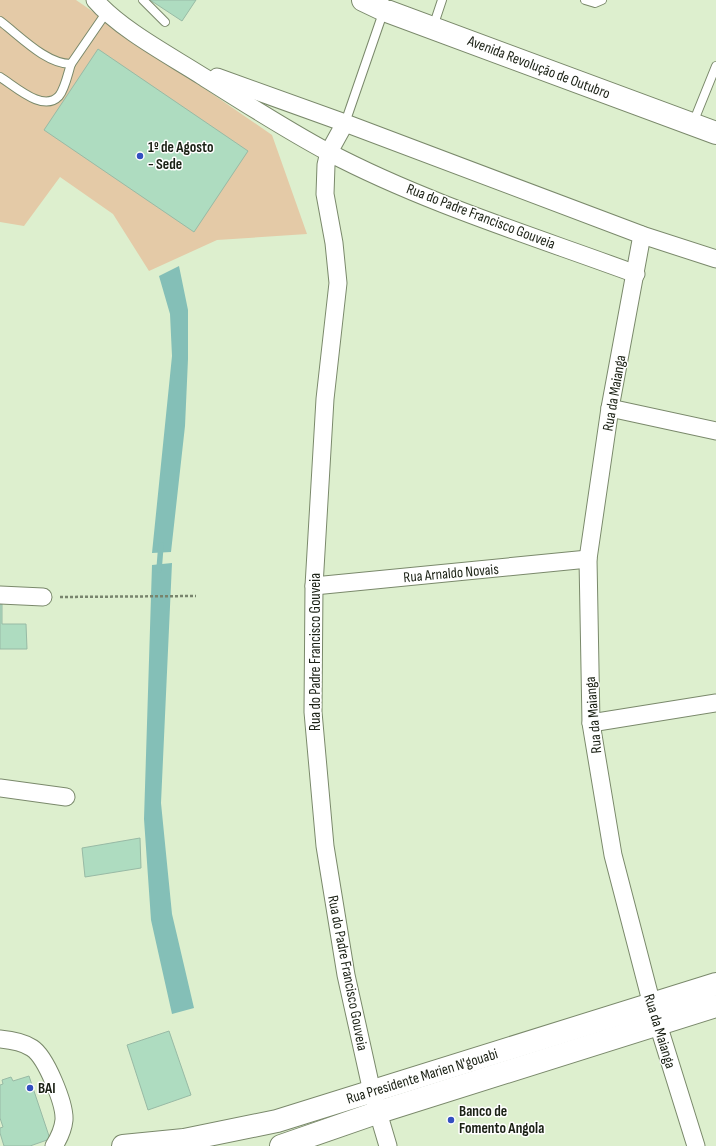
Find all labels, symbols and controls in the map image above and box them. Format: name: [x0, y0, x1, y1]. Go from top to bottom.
street label: Avenida Revolução de Outubro: [464, 31, 613, 103]
place label: 1º de Agosto - Sede: [148, 138, 213, 174]
marker: 1º de Agosto - Sede: [135, 151, 145, 161]
street label: Rua do Padre Francisco Gouveia: [404, 179, 558, 254]
street label: Rua da Maianga: [598, 353, 631, 433]
street label: Rua Arnaldo Novais: [403, 560, 499, 587]
street label: Rua do Padre Francisco Gouveia: [306, 573, 325, 731]
street label: Rua da Maianga: [581, 676, 606, 754]
street label: Rua do Padre Francisco Gouveia: [323, 894, 372, 1053]
street label: Rua da Maianga: [639, 992, 680, 1071]
street label: Rua Presidente Marien N'gouabi: [344, 1044, 500, 1109]
place label: BAI: [38, 1079, 56, 1098]
marker: BAI: [25, 1083, 35, 1093]
place label: Banco de Fomento Angola: [459, 1102, 544, 1138]
marker: Banco de Fomento Angola: [446, 1115, 456, 1125]

